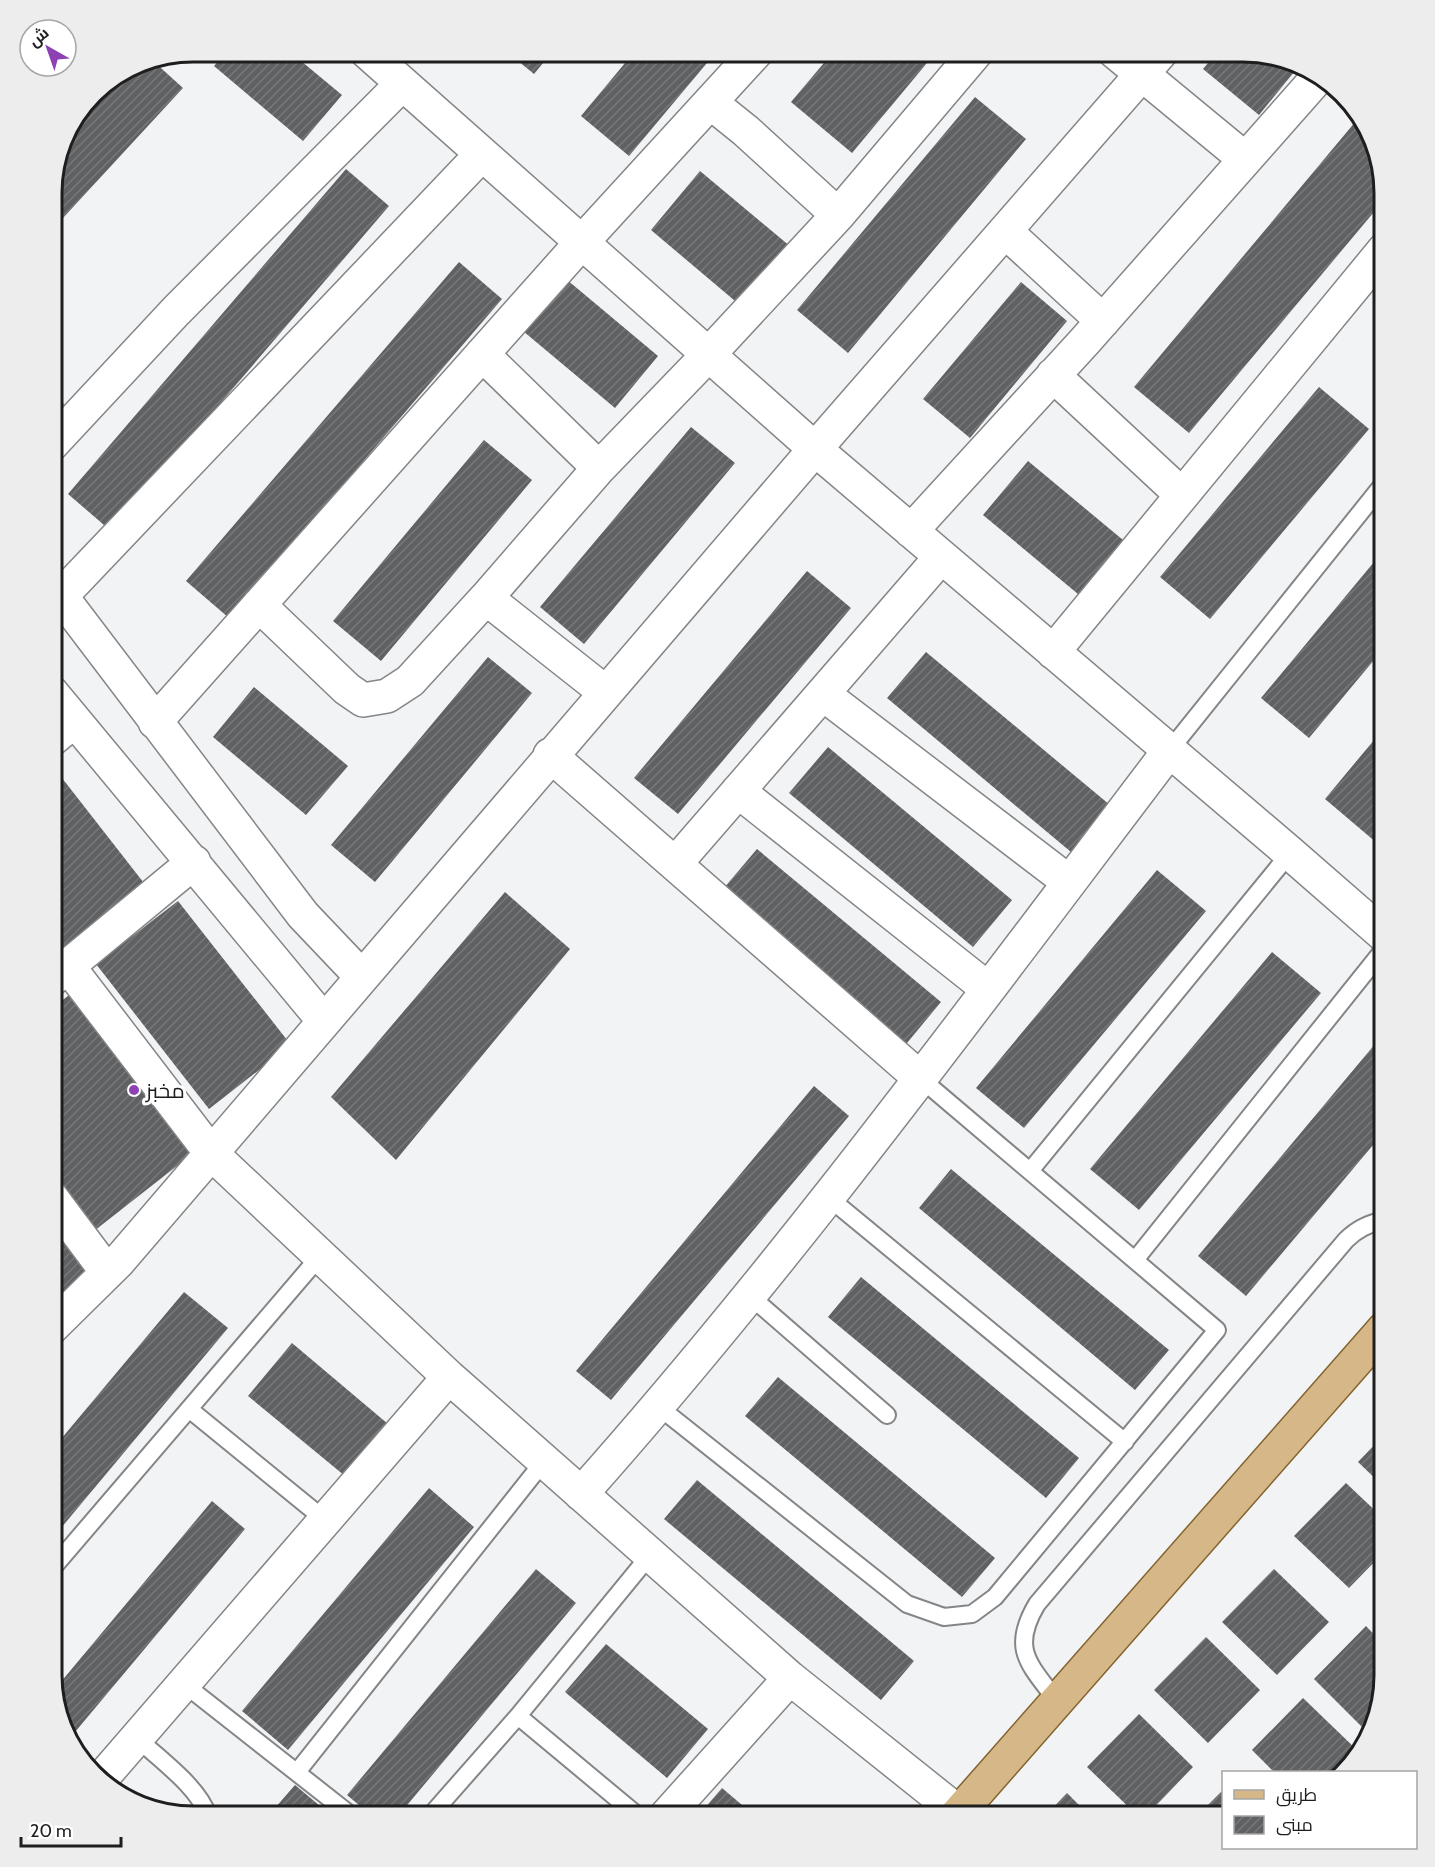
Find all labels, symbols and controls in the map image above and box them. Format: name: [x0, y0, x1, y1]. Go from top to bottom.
north arrow: [18, 18, 78, 78]
text: ش: [25, 23, 53, 51]
place label: مخبز: [145, 1078, 185, 1103]
marker: مخبز: [127, 1083, 141, 1097]
legend: [1222, 1771, 1417, 1849]
text: طريق: [1276, 1784, 1317, 1807]
scale bar: [21, 1810, 122, 1848]
text: مبنى: [1276, 1814, 1313, 1836]
text: 20 m: [30, 1820, 72, 1842]

